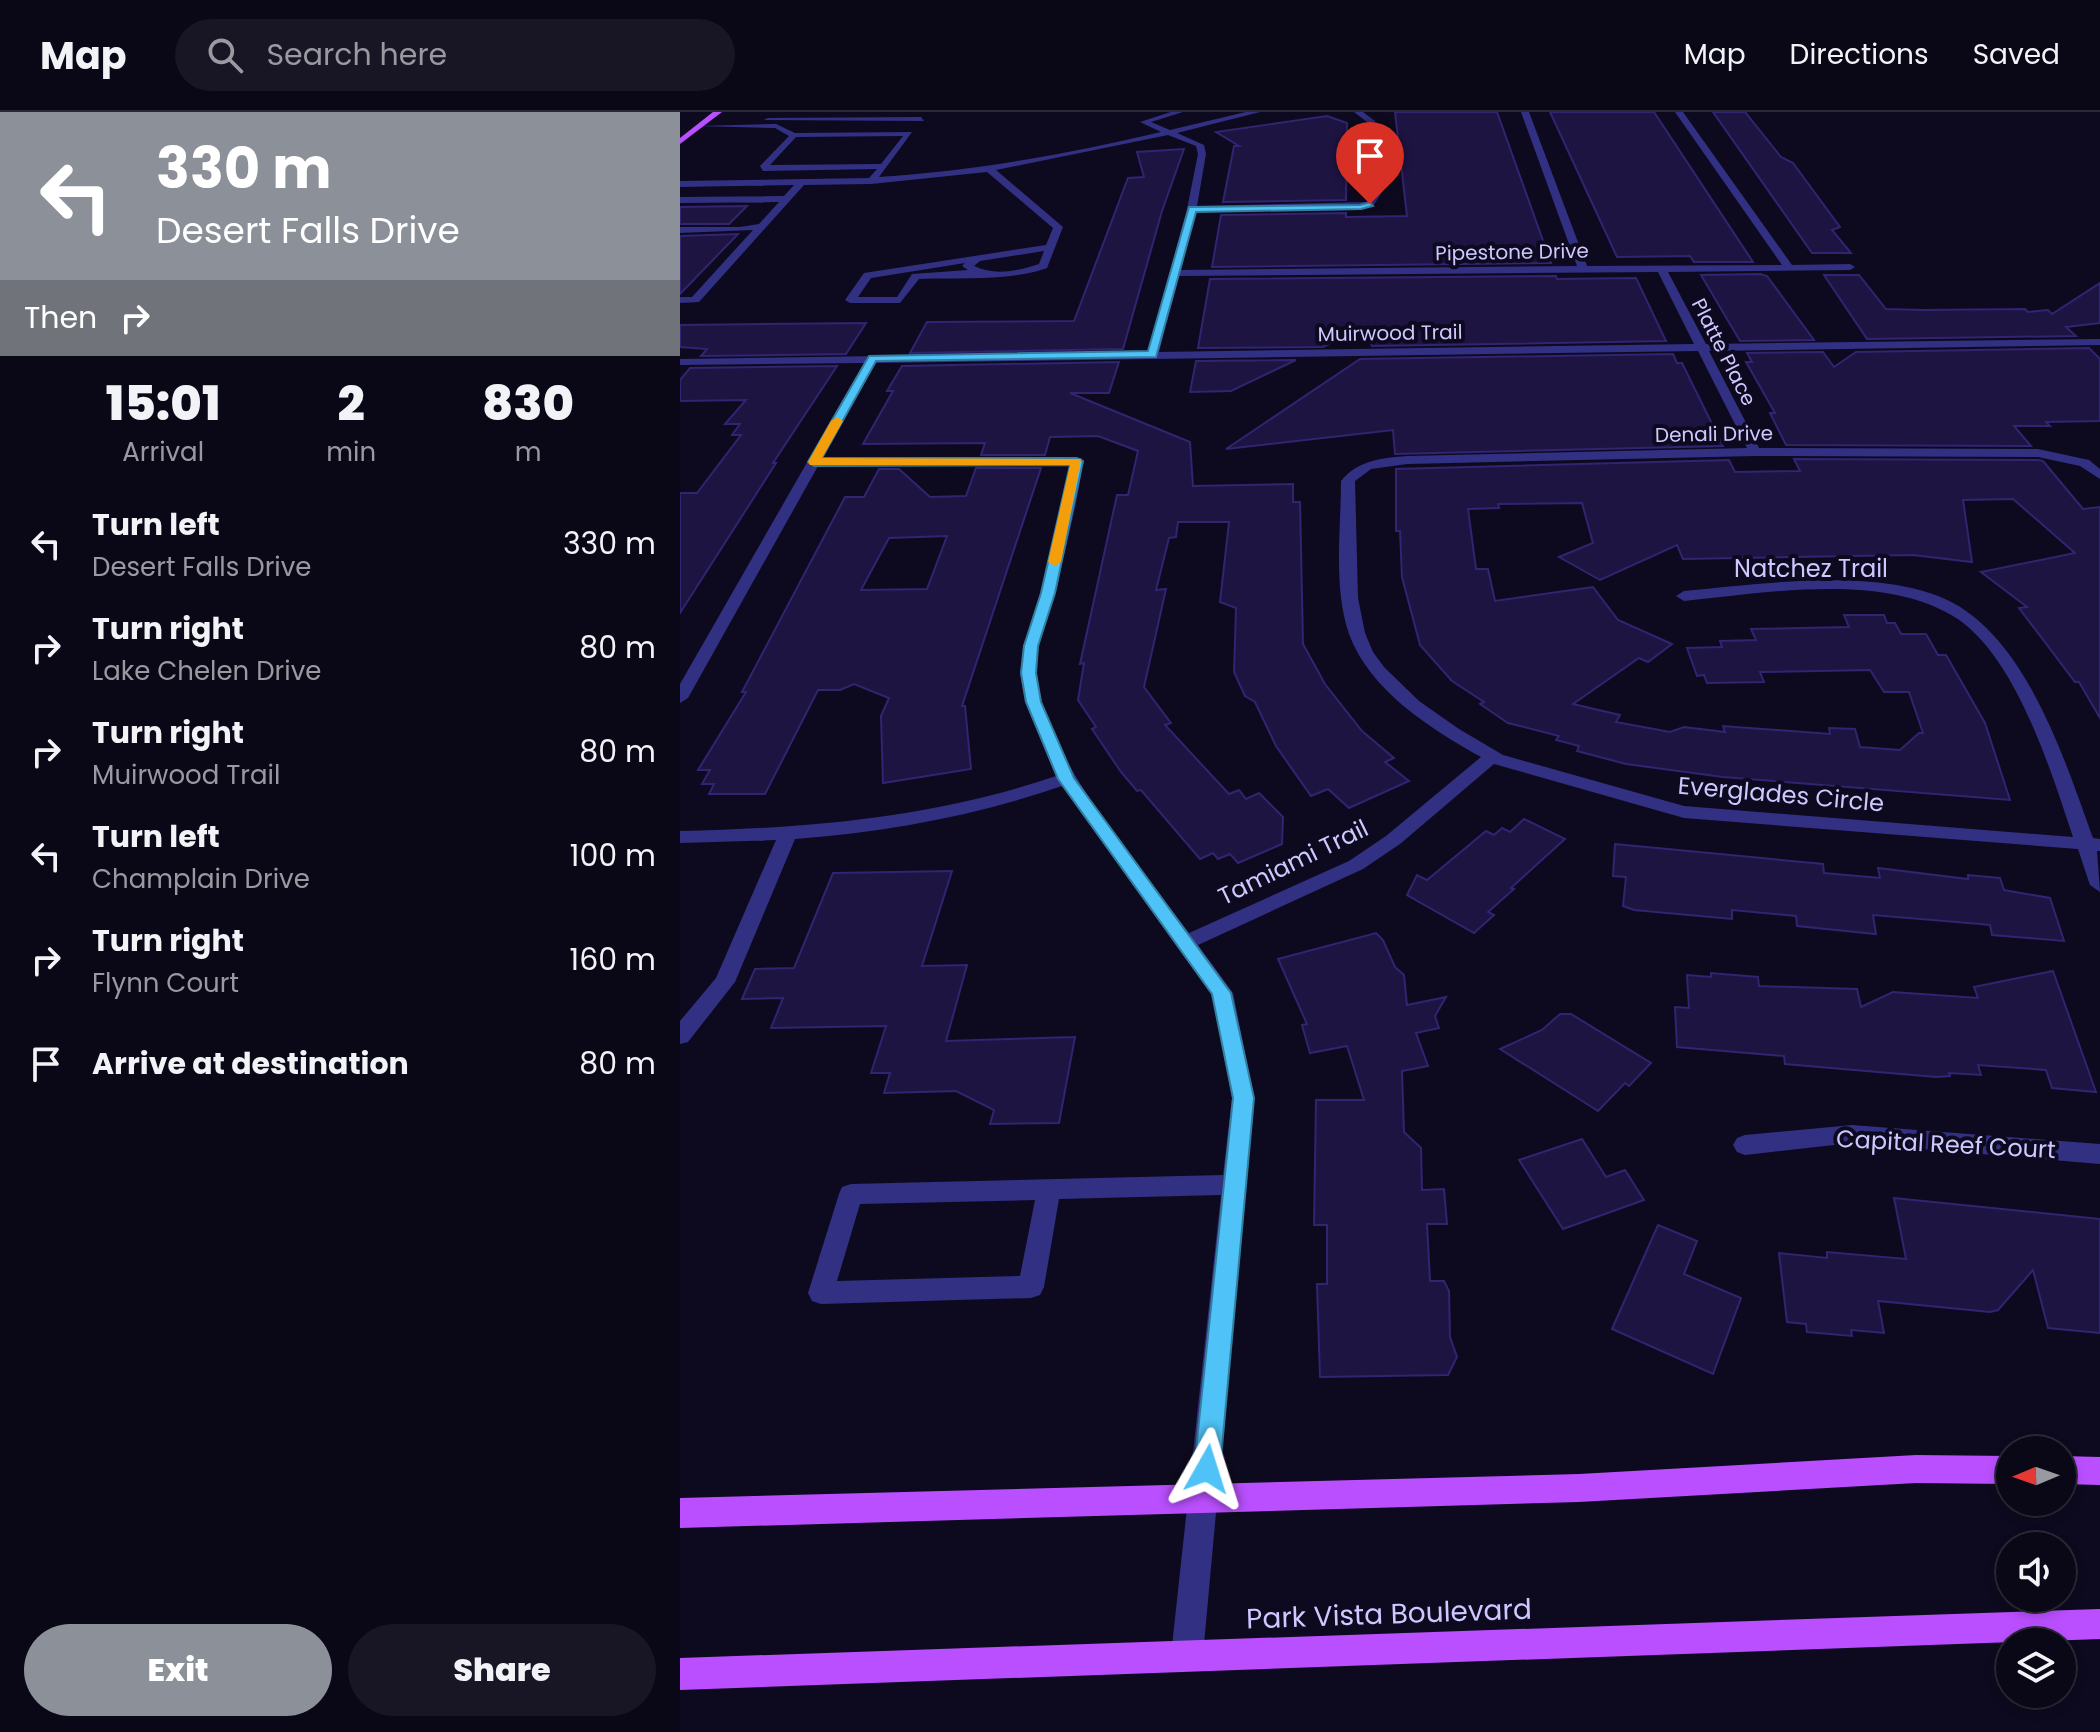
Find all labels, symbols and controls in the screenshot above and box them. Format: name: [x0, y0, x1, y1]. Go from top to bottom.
search box: [175, 19, 735, 91]
text: Map: [40, 29, 127, 82]
icon: search: [203, 33, 247, 77]
text: Search here: [267, 33, 447, 76]
text: Map: [1684, 35, 1746, 74]
text: Directions: [1790, 35, 1929, 74]
text: Saved: [1973, 35, 2060, 74]
pin: [1336, 122, 1404, 204]
text: 330 m: [156, 129, 331, 208]
icon: arrive: [1348, 134, 1392, 178]
icon: left: [24, 144, 128, 248]
text: Desert Falls Drive: [156, 205, 460, 256]
street label: Pipestone Drive: [1435, 237, 1589, 267]
street label: Platte Place: [1685, 294, 1763, 410]
text: Then: [24, 296, 97, 339]
icon: right: [113, 296, 157, 340]
street label: Muirwood Trail: [1317, 318, 1463, 348]
text: 15:01: [106, 370, 220, 437]
text: 2: [338, 370, 365, 437]
text: 830: [482, 370, 574, 437]
street label: Denali Drive: [1655, 419, 1773, 449]
text: Arrival: [122, 434, 204, 470]
text: min: [326, 434, 376, 470]
text: m: [515, 434, 541, 470]
text: Turn left: [92, 503, 220, 546]
icon: left: [24, 522, 68, 566]
text: 330 m: [563, 522, 656, 565]
text: Desert Falls Drive: [92, 549, 311, 585]
street label: Natchez Trail: [1734, 552, 1888, 585]
text: Turn right: [92, 607, 244, 650]
icon: right: [24, 626, 68, 670]
text: 80 m: [579, 626, 656, 669]
text: Lake Chelen Drive: [92, 653, 321, 689]
text: Turn right: [92, 711, 244, 754]
icon: right: [24, 730, 68, 774]
text: 80 m: [579, 730, 656, 773]
text: Muirwood Trail: [92, 757, 280, 793]
street label: Everglades Circle: [1677, 769, 1885, 819]
street label: Tamiami Trail: [1212, 811, 1374, 913]
text: Turn left: [92, 815, 220, 858]
icon: left: [24, 834, 68, 878]
text: 100 m: [570, 834, 656, 877]
text: Champlain Drive: [92, 861, 310, 897]
text: Turn right: [92, 919, 244, 962]
icon: right: [24, 938, 68, 982]
text: 160 m: [570, 938, 656, 981]
text: Flynn Court: [92, 965, 239, 1001]
icon: arrive: [24, 1042, 68, 1086]
text: Arrive at destination: [92, 1042, 409, 1085]
text: 80 m: [579, 1042, 656, 1085]
street label: Capital Reef Court: [1835, 1122, 2057, 1166]
position arrow: [1165, 1427, 1249, 1511]
north arrow: [1996, 1436, 2076, 1516]
map controls: [1996, 1436, 2076, 1708]
button: sound: [1996, 1532, 2076, 1612]
street label: Park Vista Boulevard: [1246, 1590, 1532, 1638]
button: Exit: [24, 1624, 332, 1716]
button: Share: [348, 1624, 656, 1716]
button: layers: [1996, 1628, 2076, 1708]

